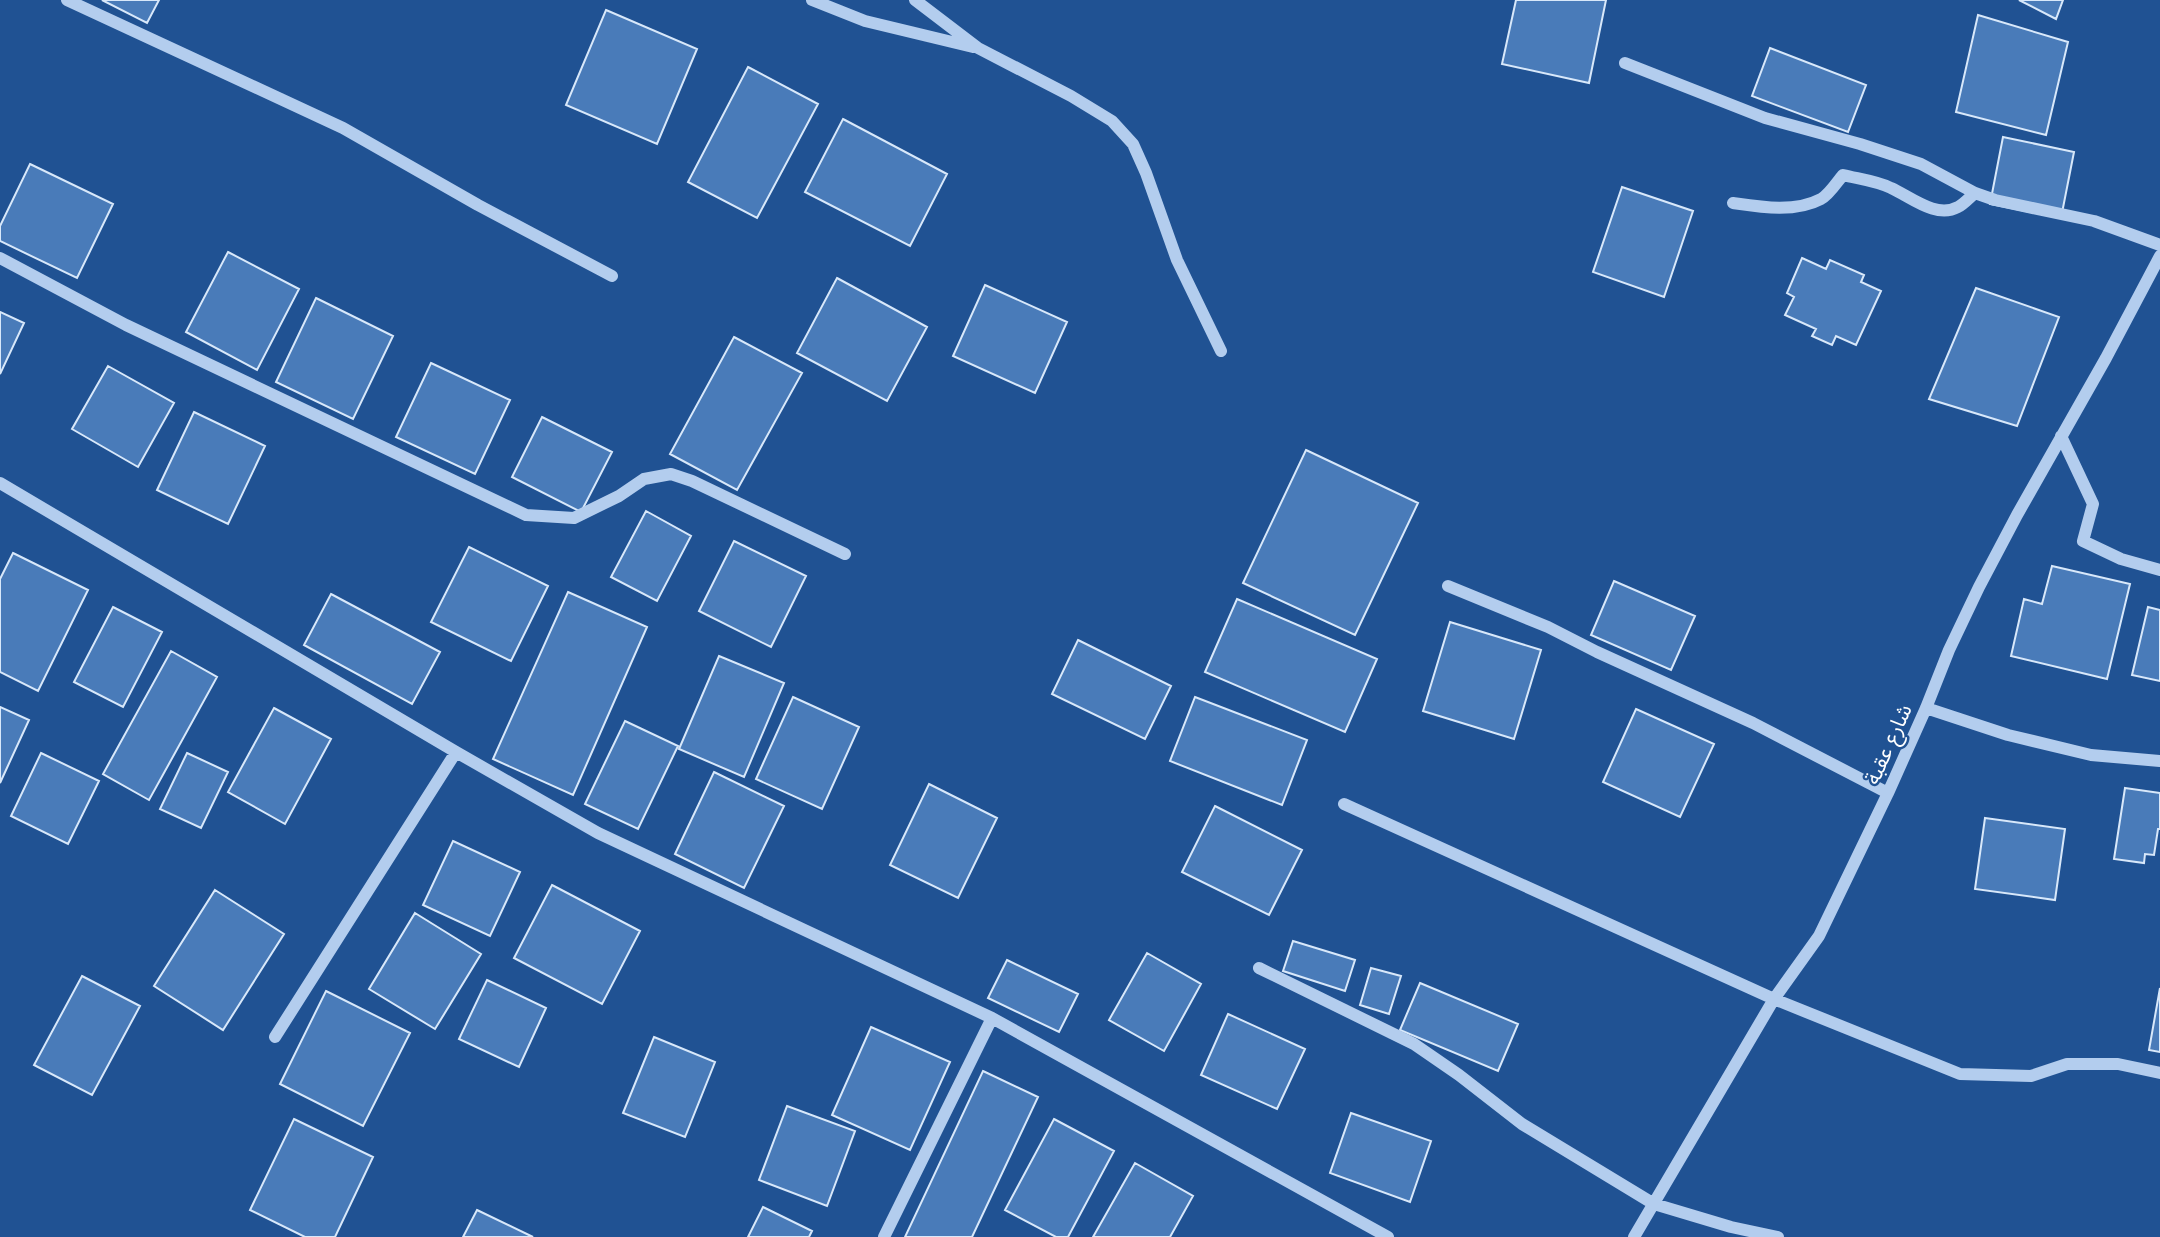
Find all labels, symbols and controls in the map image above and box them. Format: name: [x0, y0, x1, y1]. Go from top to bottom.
street label: شارع عقبة: [1860, 700, 1919, 789]

